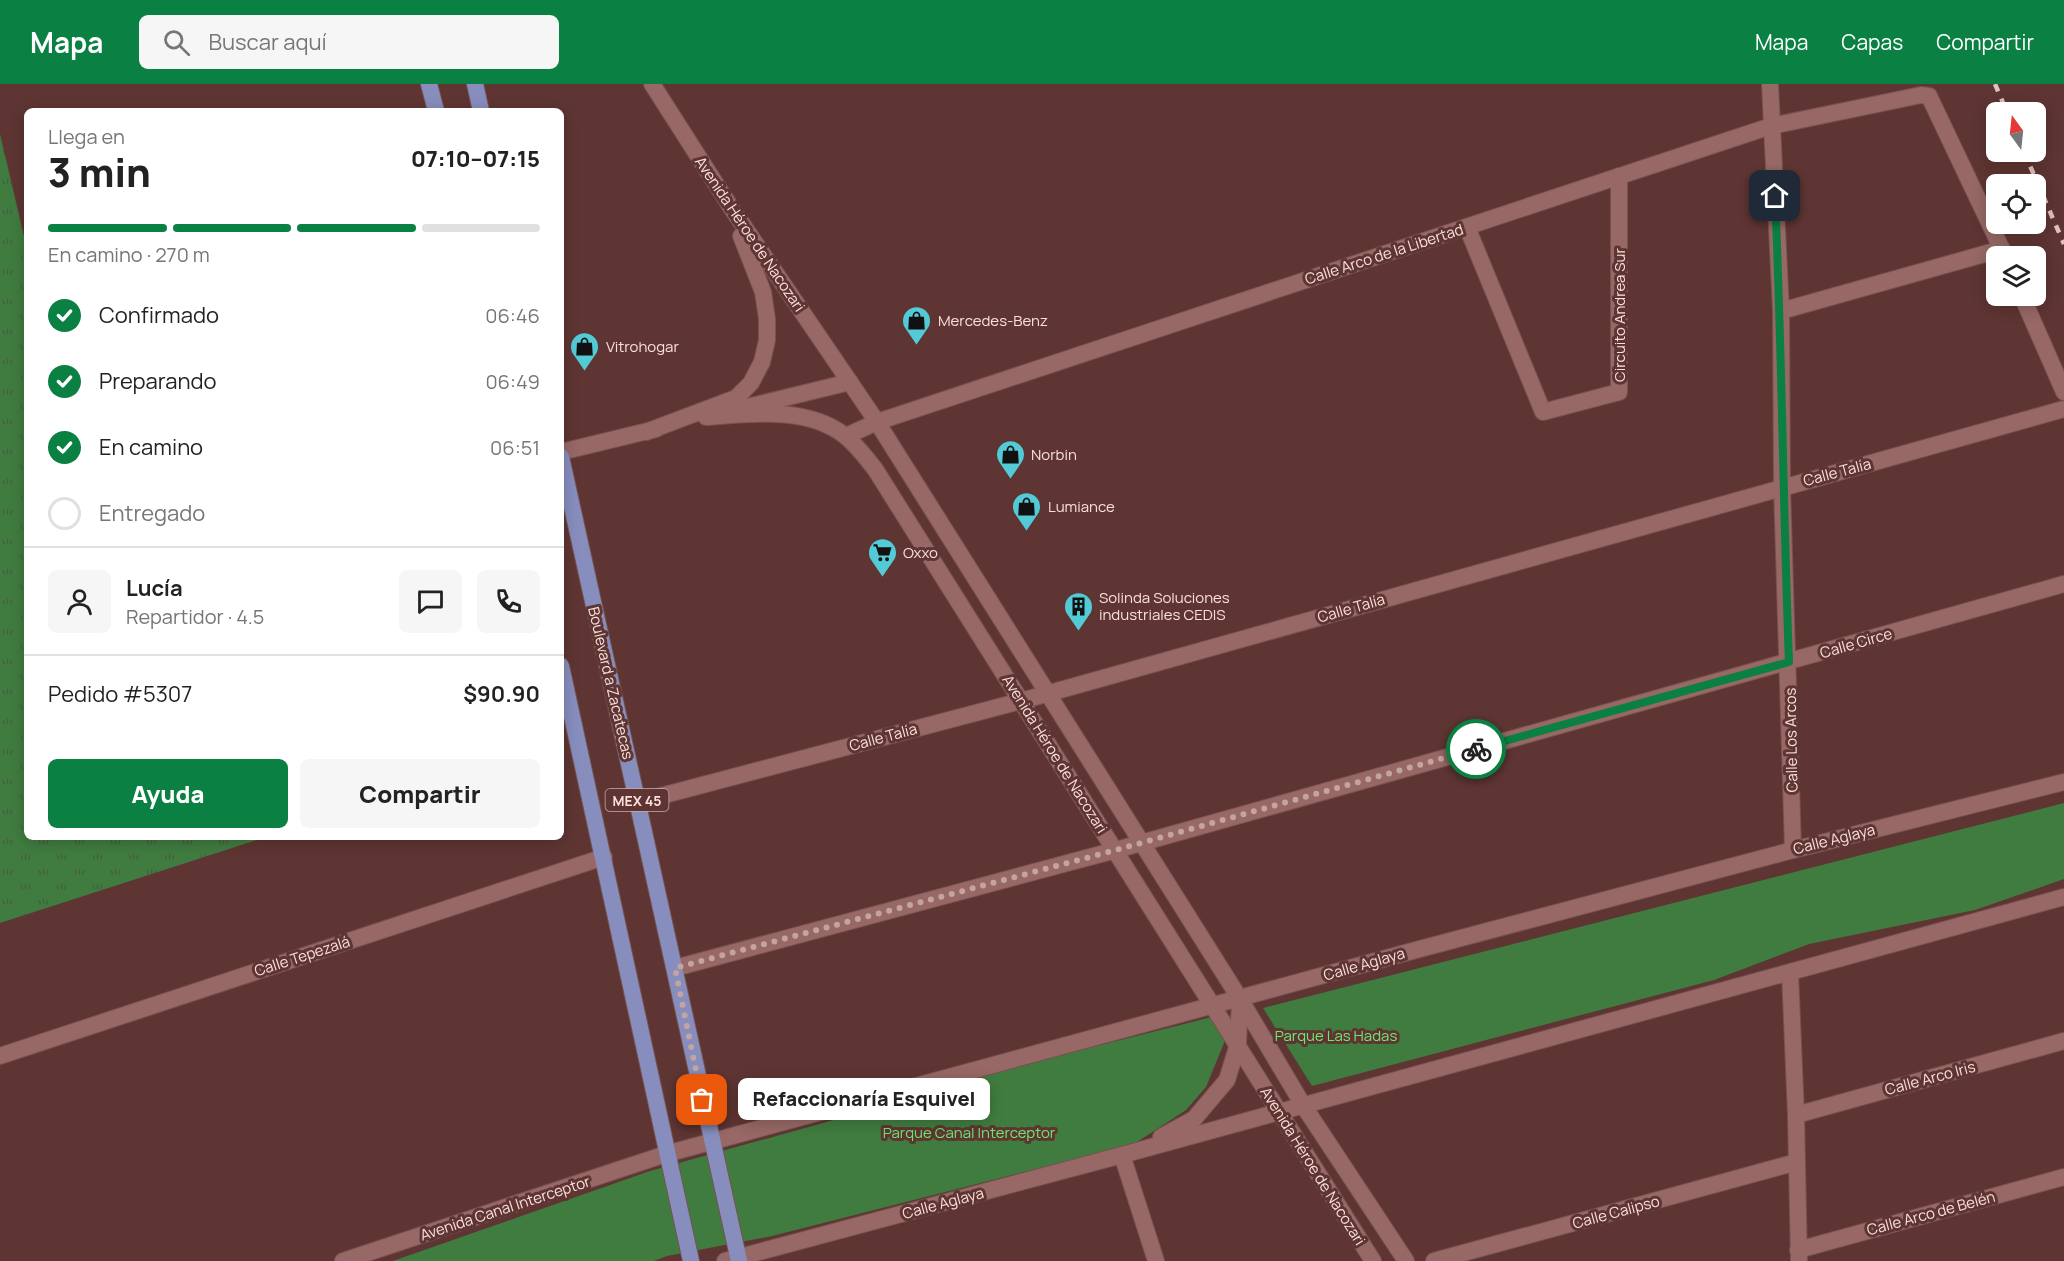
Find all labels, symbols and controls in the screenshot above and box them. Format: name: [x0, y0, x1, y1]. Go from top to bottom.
search box: [139, 15, 559, 69]
text: Mapa: [30, 23, 103, 61]
icon: search: [160, 26, 193, 59]
text: Buscar aquí: [208, 27, 327, 57]
text: Mapa: [1755, 28, 1808, 56]
text: Capas: [1841, 28, 1903, 56]
text: Compartir: [1936, 28, 2034, 56]
north arrow: [1986, 102, 2046, 162]
map controls: [1986, 102, 2046, 306]
text: Llega en: [48, 123, 125, 150]
text: 07:10–07:15: [411, 144, 540, 174]
text: 3 min: [48, 145, 151, 199]
street label: Avenida Héroe de Nacozari: [690, 152, 810, 316]
pin: [1749, 170, 1800, 221]
button: locate: [1986, 174, 2046, 234]
icon: home: [1758, 179, 1791, 212]
street label: Calle Arco de la Libertad: [1302, 218, 1466, 290]
text: En camino · 270 m: [48, 241, 210, 268]
button: layers: [1986, 246, 2046, 306]
street label: Circuito Andrea Sur: [1609, 248, 1630, 382]
icon: check: [48, 299, 81, 332]
text: Confirmado: [99, 300, 219, 330]
text: 06:46: [485, 302, 540, 329]
shop icon: Mercedes-Benz: [901, 304, 933, 346]
place label: Mercedes-Benz: [938, 310, 1048, 331]
shop icon: Vitrohogar: [569, 330, 601, 372]
place label: Vitrohogar: [606, 336, 679, 357]
icon: check: [48, 365, 81, 398]
text: Preparando: [99, 366, 217, 396]
text: 06:49: [485, 368, 540, 395]
icon: check: [48, 431, 81, 464]
text: En camino: [99, 432, 203, 462]
text: 06:51: [490, 434, 540, 461]
shop icon: Norbin: [994, 438, 1026, 480]
place label: Norbin: [1031, 444, 1077, 465]
street label: Calle Talía: [1801, 453, 1873, 491]
shop icon: Lumiance: [1011, 490, 1043, 532]
place label: Lumiance: [1048, 496, 1115, 517]
text: Entregado: [99, 498, 205, 528]
supermarket icon: Oxxo: [866, 536, 898, 578]
place label: Oxxo: [903, 542, 938, 563]
button: person: [48, 570, 111, 633]
button: chat: [399, 570, 462, 633]
button: phone: [477, 570, 540, 633]
text: Lucía: [126, 573, 183, 603]
place label: Solinda Soluciones industriales CEDIS: [1099, 587, 1230, 625]
street label: Calle Talía: [1315, 588, 1387, 628]
building icon: Solinda Soluciones industriales CEDIS: [1062, 590, 1094, 632]
text: Repartidor · 4.5: [126, 603, 264, 630]
street label: Boulevard a Zacatecas: [583, 605, 639, 761]
street label: Calle Circe: [1817, 623, 1895, 663]
street label: Avenida Héroe de Nacozari: [998, 671, 1112, 837]
text: Pedido #5307: [48, 679, 192, 709]
text: $90.90: [463, 679, 540, 709]
street label: Calle Los Arcos: [1780, 687, 1802, 793]
street label: Calle Talía: [847, 718, 919, 756]
courier: [1446, 719, 1506, 779]
icon: bike: [1460, 733, 1493, 766]
button: Ayuda: [48, 759, 288, 828]
button: Compartir: [300, 759, 540, 828]
road number: MEX 45: [606, 789, 668, 811]
street label: Calle Aglaya: [1791, 819, 1877, 859]
street label: Calle Tepezalá: [251, 931, 353, 981]
street label: Calle Aglaya: [1321, 942, 1407, 986]
park label: Parque Las Hadas: [1275, 1025, 1397, 1046]
street label: Calle Arco Iris: [1882, 1056, 1978, 1100]
pin: [676, 1074, 727, 1125]
callout: Refaccionaría Esquivel: [738, 1079, 990, 1121]
icon: bag: [685, 1083, 718, 1116]
street label: Avenida Héroe de Nacozari: [1256, 1083, 1370, 1249]
text: Refaccionaría Esquivel: [753, 1085, 975, 1112]
park label: Parque Canal Interceptor: [883, 1122, 1056, 1143]
street label: Avenida Canal Interceptor: [417, 1170, 593, 1245]
street label: Calle Aglaya: [900, 1182, 986, 1224]
street label: Calle Arco de Belén: [1864, 1186, 1998, 1240]
street label: Calle Calipso: [1570, 1190, 1662, 1234]

